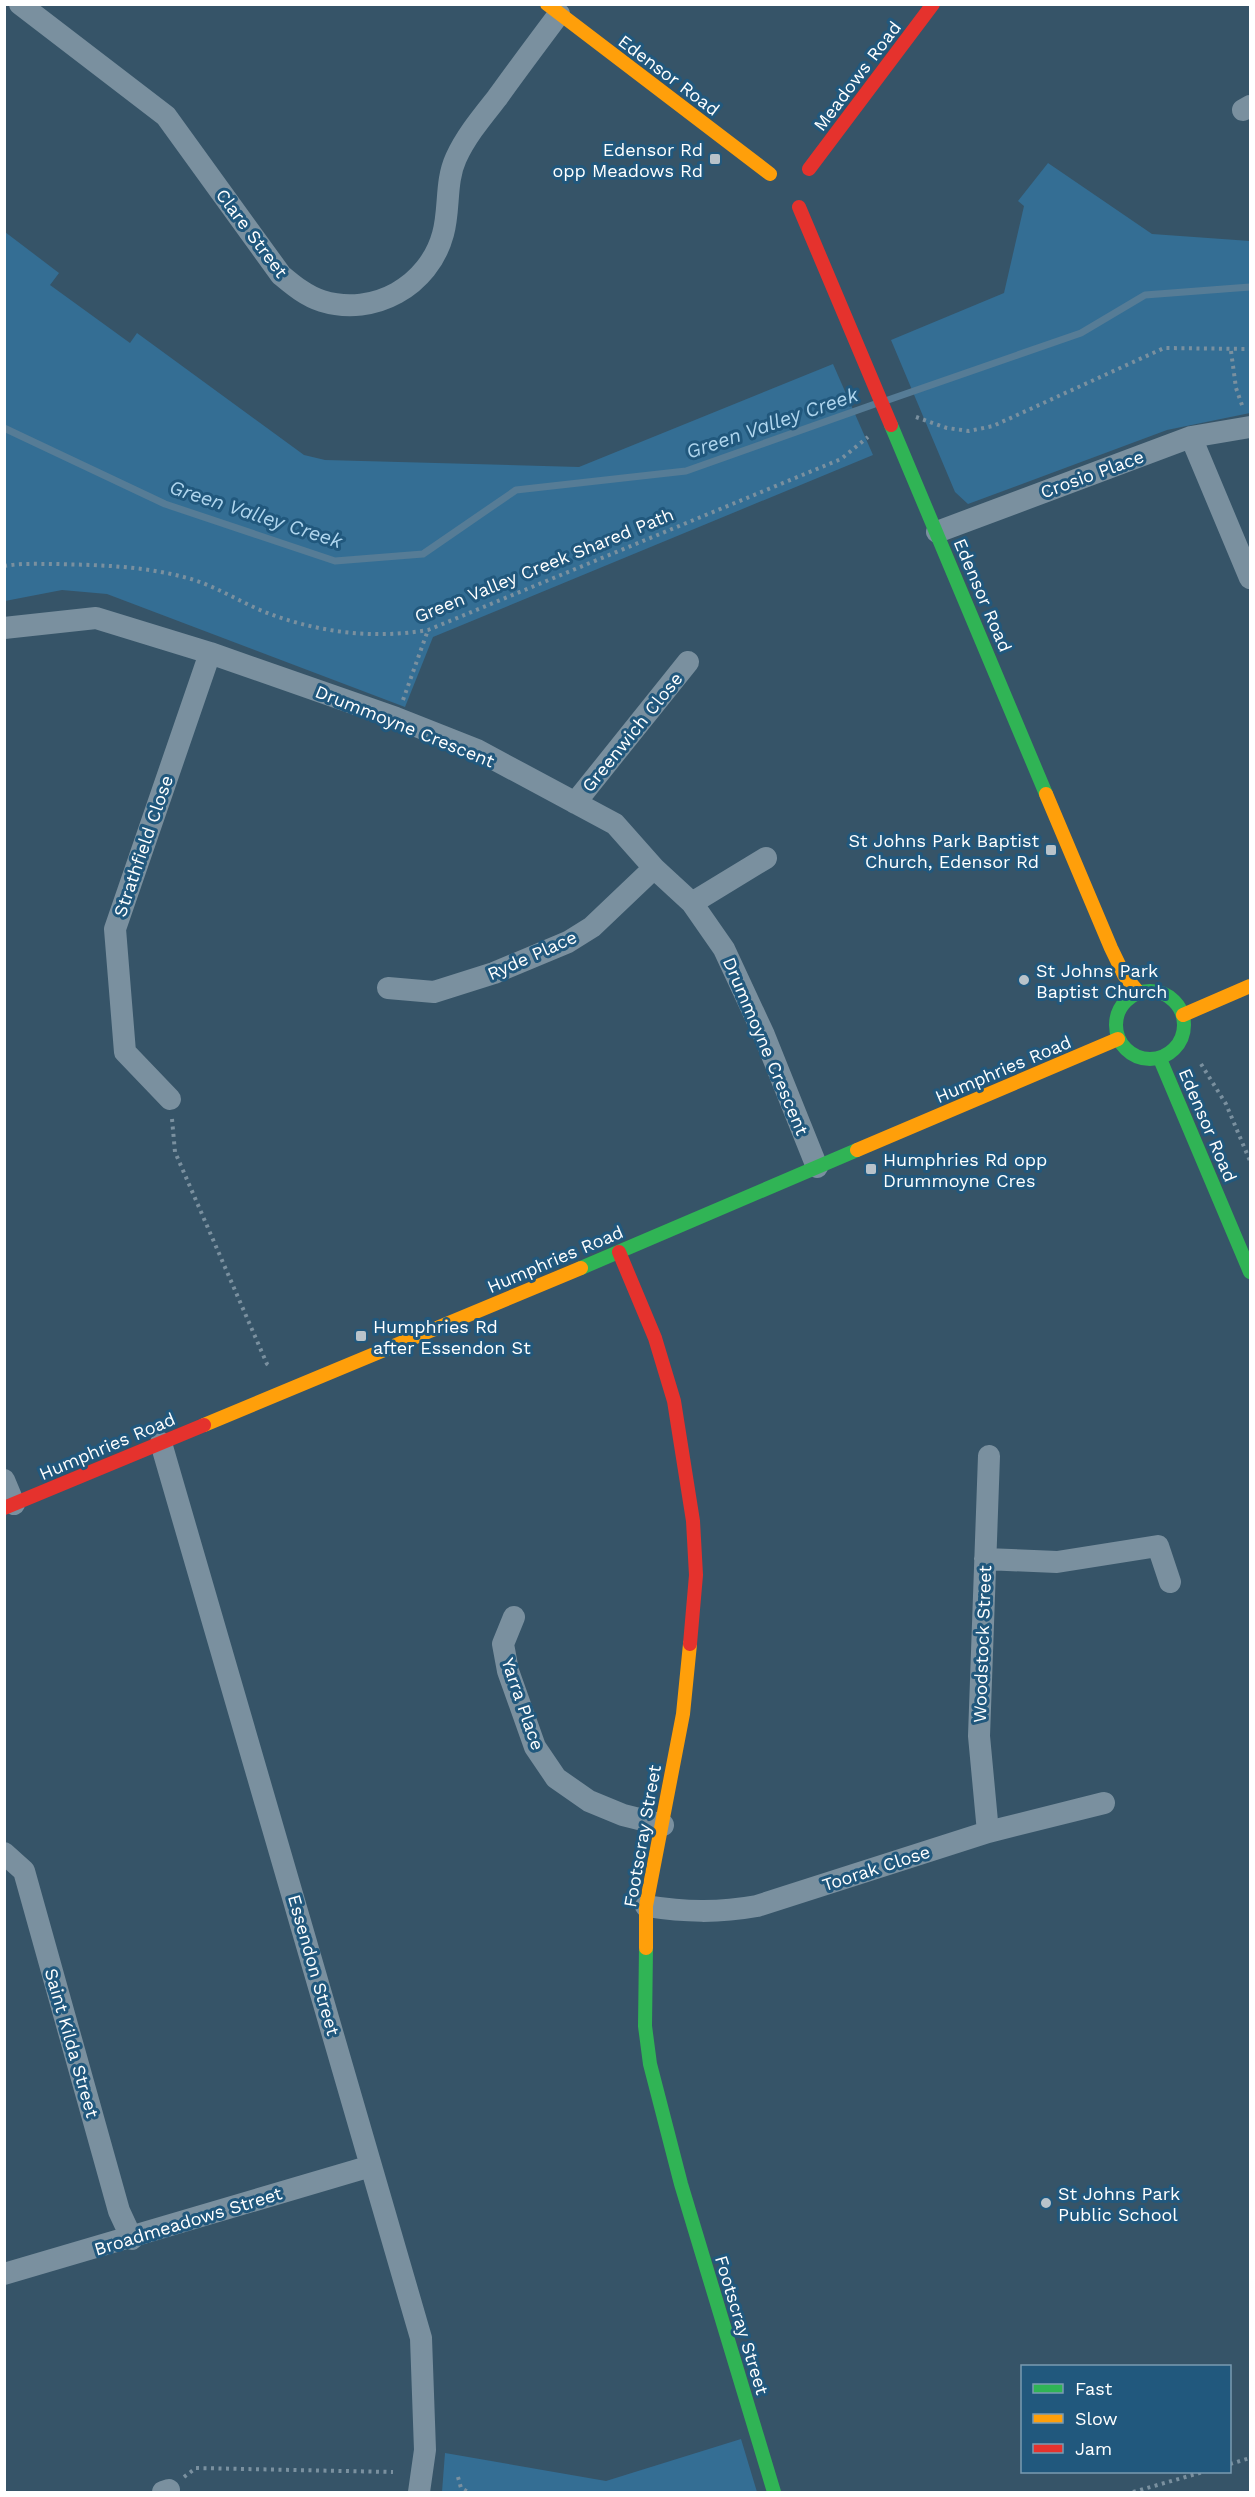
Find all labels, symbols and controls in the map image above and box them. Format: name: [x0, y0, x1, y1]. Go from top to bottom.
street label: Meadows Road: [809, 17, 905, 135]
street label: Edensor Road: [614, 30, 724, 120]
place label: Edensor Rd opp Meadows Rd: [552, 139, 703, 181]
marker: Edensor Rd opp Meadows Rd: [708, 152, 722, 166]
street label: Clare Street: [212, 184, 292, 282]
water label: Green Valley Creek: [683, 382, 862, 464]
street label: Crosio Place: [1037, 446, 1147, 502]
water label: Green Valley Creek: [167, 475, 346, 554]
street label: Green Valley Creek Shared Path: [411, 503, 677, 627]
street label: Edensor Road: [950, 535, 1016, 655]
street label: Greenwich Close: [577, 668, 687, 796]
street label: Drummoyne Crescent: [312, 680, 498, 772]
street label: Strathfield Close: [109, 772, 177, 920]
place label: St Johns Park Baptist Church, Edensor Rd: [849, 830, 1039, 872]
marker: St Johns Park Baptist Church, Edensor Rd: [1044, 843, 1058, 857]
street label: Ryde Place: [484, 926, 580, 984]
street label: Drummoyne Crescent: [719, 954, 813, 1139]
place label: St Johns Park Baptist Church: [1036, 960, 1167, 1002]
marker: St Johns Park Baptist Church: [1017, 973, 1031, 987]
street label: Humphries Road: [932, 1031, 1074, 1107]
street label: Edensor Road: [1175, 1065, 1241, 1185]
place label: Humphries Rd opp Drummoyne Cres: [883, 1149, 1047, 1191]
marker: Humphries Rd opp Drummoyne Cres: [864, 1162, 878, 1176]
street label: Humphries Road: [484, 1221, 626, 1297]
place label: Humphries Rd after Essendon St: [373, 1316, 531, 1358]
marker: Humphries Rd after Essendon St: [354, 1329, 368, 1343]
street label: Humphries Road: [36, 1408, 178, 1484]
street label: Woodstock Street: [969, 1564, 995, 1723]
street label: Yarra Place: [497, 1655, 549, 1753]
street label: Footscray Street: [619, 1763, 665, 1909]
street label: Toorak Close: [819, 1841, 933, 1895]
street label: Essendon Street: [284, 1892, 344, 2038]
street label: Saint Kilda Street: [41, 1966, 104, 2121]
street label: Broadmeadows Street: [92, 2182, 285, 2260]
place label: St Johns Park Public School: [1058, 2183, 1180, 2225]
marker: St Johns Park Public School: [1039, 2196, 1053, 2210]
street label: Footscray Street: [711, 2253, 773, 2398]
legend: [1021, 2365, 1231, 2473]
text: Fast: [1075, 2378, 1113, 2399]
text: Slow: [1075, 2408, 1118, 2429]
text: Jam: [1075, 2438, 1112, 2459]

